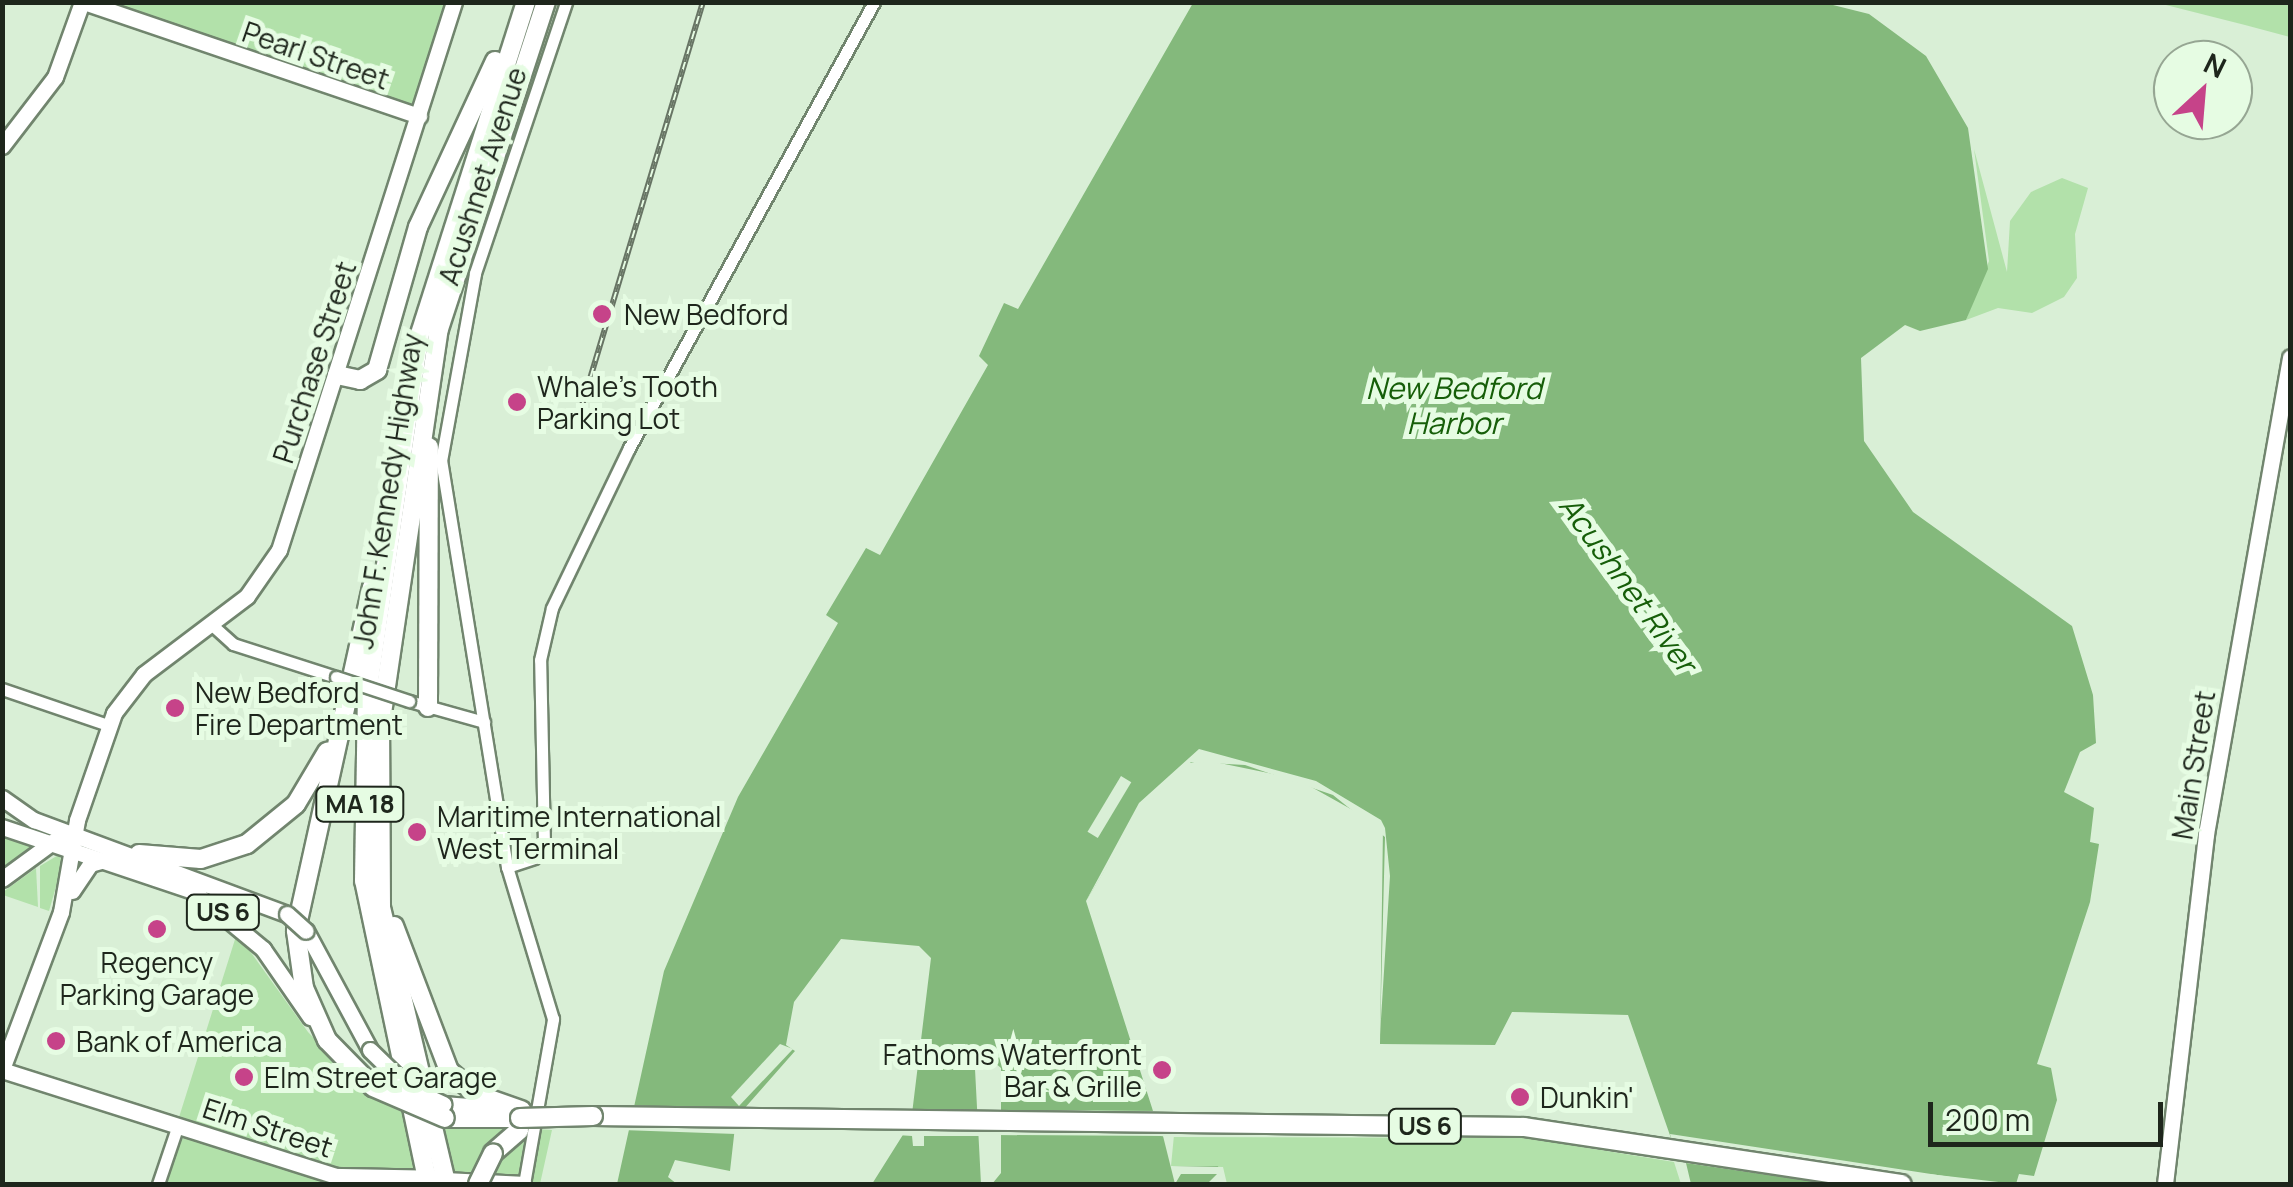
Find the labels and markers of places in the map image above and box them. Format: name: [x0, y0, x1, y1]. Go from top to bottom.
place label: New Bedford: [624, 297, 789, 331]
marker: New Bedford: [589, 301, 615, 327]
place label: Whale's Tooth Parking Lot: [537, 369, 718, 435]
marker: Whale's Tooth Parking Lot: [506, 391, 528, 413]
place label: New Bedford Fire Department: [195, 675, 403, 741]
marker: New Bedford Fire Department: [164, 697, 186, 719]
place label: Maritime International West Terminal: [437, 799, 722, 865]
marker: Maritime International West Terminal: [406, 821, 428, 843]
marker: Regency Parking Garage: [146, 918, 168, 940]
place label: Regency Parking Garage: [60, 945, 254, 1011]
place label: Bank of America: [76, 1024, 282, 1058]
marker: Bank of America: [45, 1030, 67, 1052]
place label: Fathoms Waterfront Bar & Grille: [883, 1037, 1142, 1103]
marker: Fathoms Waterfront Bar & Grille: [1151, 1059, 1173, 1081]
place label: Elm Street Garage: [264, 1060, 497, 1094]
marker: Elm Street Garage: [233, 1066, 255, 1088]
place label: Dunkin': [1540, 1080, 1634, 1114]
marker: Dunkin': [1509, 1086, 1531, 1108]

